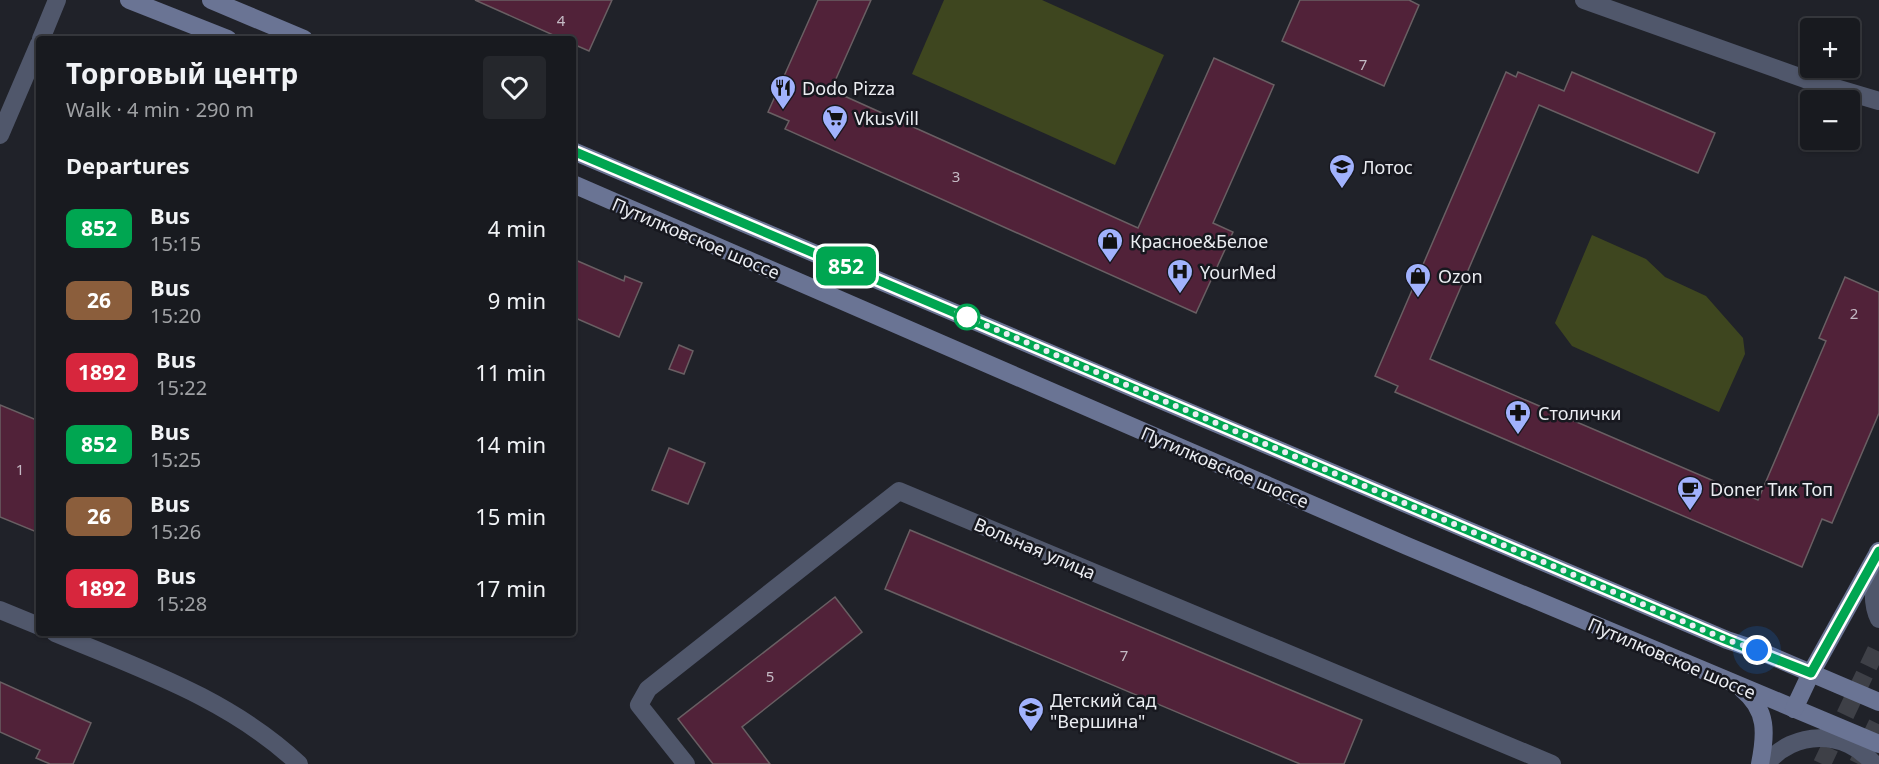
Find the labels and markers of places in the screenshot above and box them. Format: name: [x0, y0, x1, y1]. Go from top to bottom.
restaurant icon: Dodo Pizza: [768, 73, 798, 111]
place label: Dodo Pizza: [802, 76, 895, 100]
supermarket icon: VkusVill: [820, 103, 850, 141]
place label: VkusVill: [854, 106, 919, 130]
school or university icon: Лотос: [1327, 152, 1357, 190]
place label: Лотос: [1362, 155, 1413, 179]
shop icon: Красное&Белое: [1095, 226, 1125, 264]
place label: Красное&Белое: [1130, 229, 1268, 253]
hospital icon: YourMed: [1165, 257, 1195, 295]
place label: YourMed: [1200, 260, 1276, 284]
shop icon: Ozon: [1403, 261, 1433, 299]
place label: Ozon: [1438, 264, 1483, 288]
unlabelled marker: [954, 304, 980, 330]
pharmacy icon: Столички: [1503, 398, 1533, 436]
place label: Столички: [1538, 401, 1621, 425]
cafe icon: Doner Тик Топ: [1675, 474, 1705, 512]
place label: Doner Тик Топ: [1710, 477, 1833, 501]
place label: Детский сад "Вершина": [1050, 688, 1156, 733]
school or university icon: Детский сад "Вершина": [1016, 695, 1046, 733]

